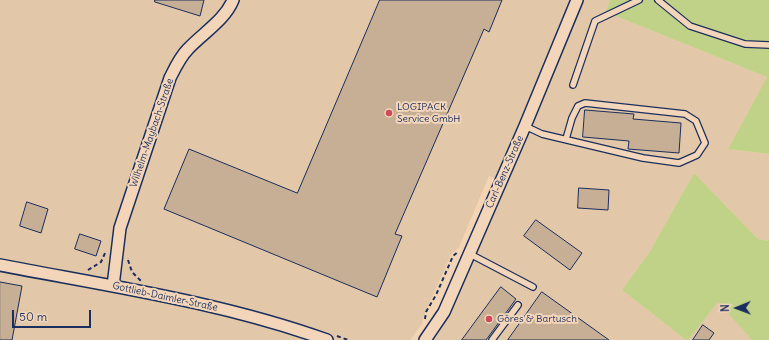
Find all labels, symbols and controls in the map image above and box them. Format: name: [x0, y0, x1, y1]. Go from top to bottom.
street label: Wilhelm-Maybach-Straße: [128, 77, 176, 189]
place label: LOGIPACK Service GmbH: [397, 101, 460, 124]
marker: LOGIPACK Service GmbH: [384, 108, 394, 118]
street label: Carl-Benz-Straße: [484, 134, 526, 210]
street label: Gottlieb-Daimler-Straße: [111, 280, 219, 314]
north arrow: [717, 288, 757, 328]
scale bar: [14, 302, 93, 328]
text: N: [718, 304, 732, 312]
text: 50 m: [19, 309, 47, 324]
place label: Göres & Bartusch: [497, 313, 577, 325]
marker: Göres & Bartusch: [484, 314, 494, 324]

